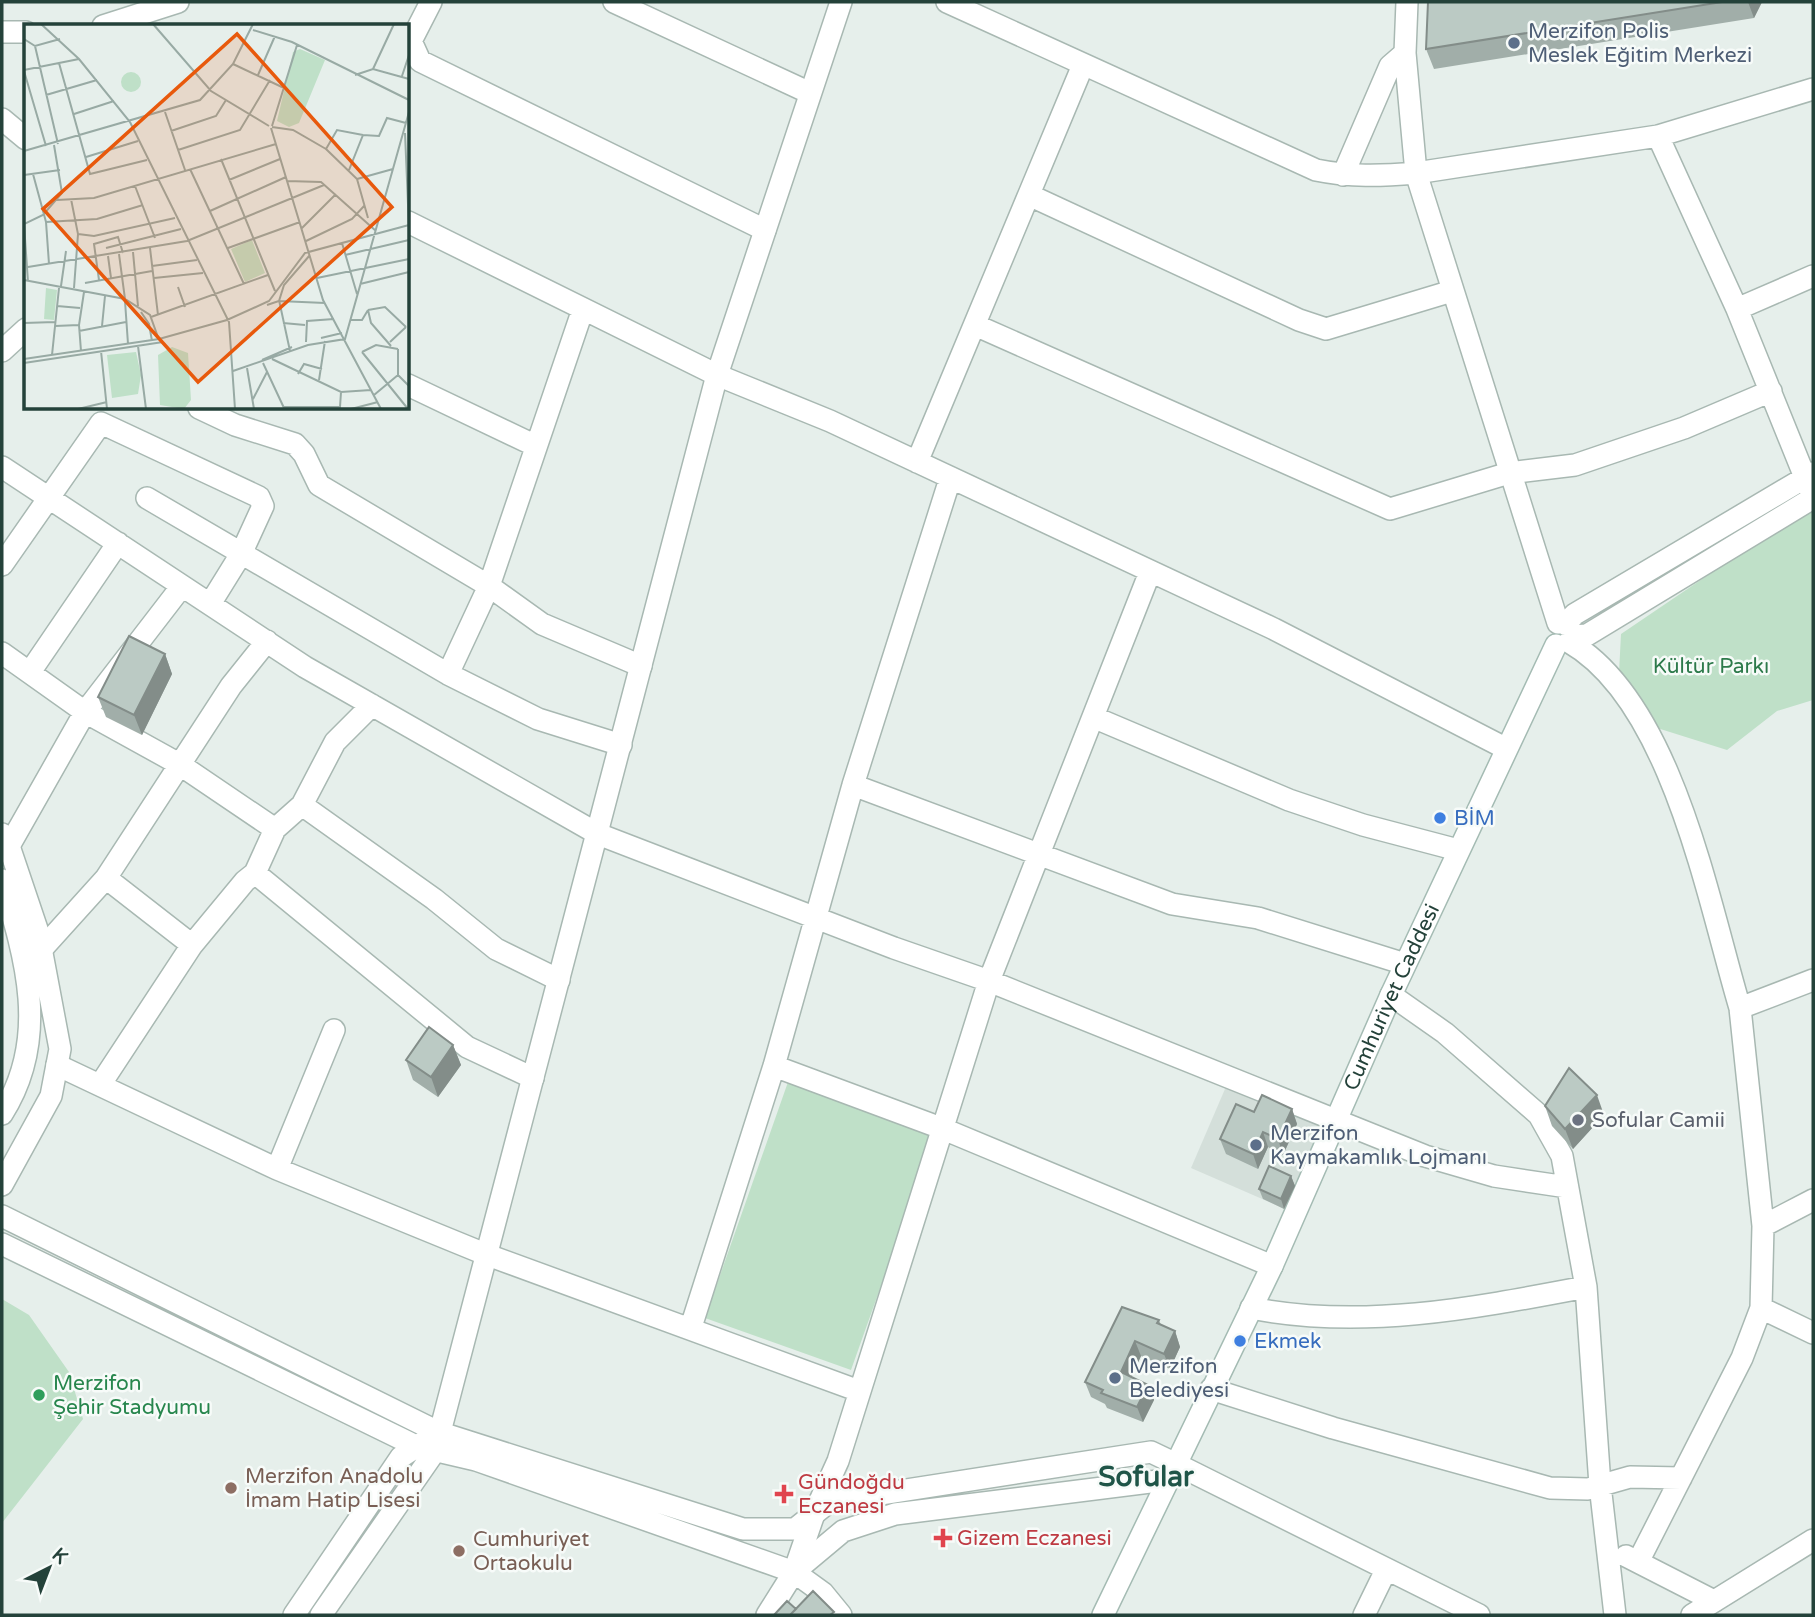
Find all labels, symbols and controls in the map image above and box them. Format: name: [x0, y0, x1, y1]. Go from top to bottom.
place label: Merzifon Polis Meslek Eğitim Merkezi: [1528, 19, 1752, 68]
inset map: [24, 24, 410, 410]
marker: Merzifon Polis Meslek Eğitim Merkezi: [1506, 35, 1522, 51]
park label: Kültür Parkı: [1653, 654, 1769, 679]
place label: BİM: [1454, 806, 1495, 831]
marker: BİM: [1432, 810, 1448, 826]
street label: Cumhuriyet Caddesi: [1339, 900, 1445, 1094]
place label: Sofular Camii: [1592, 1108, 1725, 1133]
marker: Sofular Camii: [1570, 1112, 1586, 1128]
place label: Merzifon Kaymakamlık Lojmanı: [1270, 1121, 1487, 1170]
marker: Merzifon Kaymakamlık Lojmanı: [1248, 1137, 1264, 1153]
place label: Ekmek: [1254, 1329, 1321, 1354]
marker: Ekmek: [1232, 1333, 1248, 1349]
place label: Merzifon Belediyesi: [1129, 1354, 1229, 1403]
marker: Merzifon Belediyesi: [1107, 1370, 1123, 1386]
place label: Merzifon Şehir Stadyumu: [53, 1371, 211, 1420]
marker: Merzifon Şehir Stadyumu: [31, 1387, 47, 1403]
district label: Sofular: [1098, 1460, 1195, 1494]
place label: Merzifon Anadolu İmam Hatip Lisesi: [245, 1464, 423, 1513]
place label: Gündoğdu Eczanesi: [798, 1470, 905, 1519]
marker: Merzifon Anadolu İmam Hatip Lisesi: [223, 1480, 239, 1496]
marker: Gündoğdu Eczanesi: [776, 1486, 792, 1502]
place label: Gizem Eczanesi: [957, 1526, 1112, 1551]
place label: Cumhuriyet Ortaokulu: [473, 1527, 589, 1576]
marker: Gizem Eczanesi: [935, 1530, 951, 1546]
north arrow: [14, 1533, 84, 1603]
marker: Cumhuriyet Ortaokulu: [451, 1543, 467, 1559]
text: K: [48, 1544, 72, 1569]

